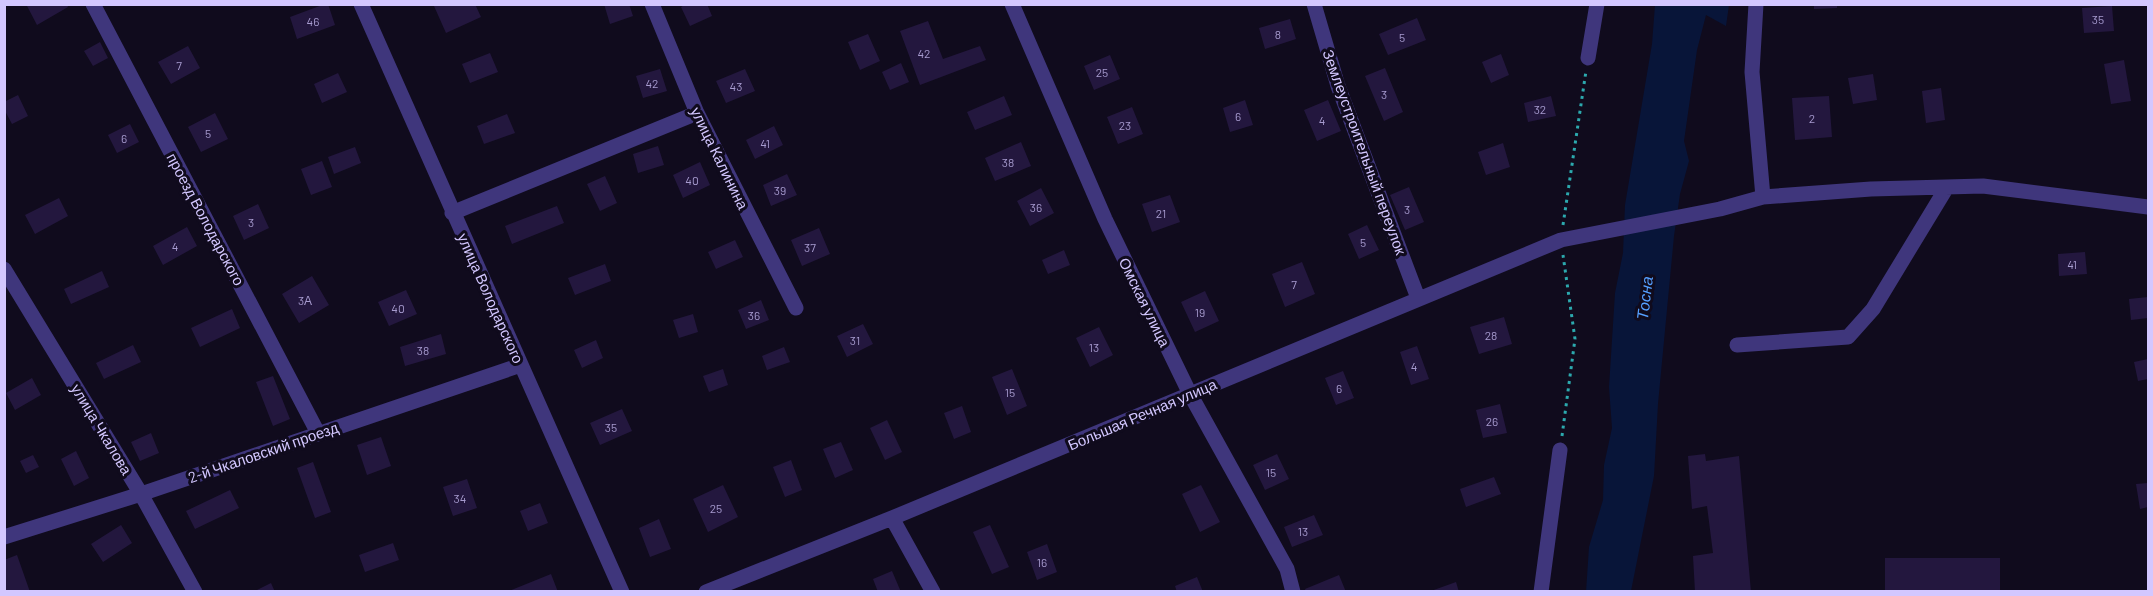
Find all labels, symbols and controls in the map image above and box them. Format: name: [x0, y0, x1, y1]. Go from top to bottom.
house number: 35: [2092, 12, 2104, 26]
house number: 46: [307, 14, 319, 28]
house number: 8: [1275, 27, 1281, 41]
house number: 5: [1399, 30, 1405, 44]
house number: 42: [917, 46, 931, 60]
street label: Землеустроительный переулок: [1319, 47, 1411, 257]
house number: 7: [176, 58, 182, 72]
house number: 25: [1096, 65, 1108, 79]
house number: 42: [645, 76, 659, 90]
house number: 43: [730, 79, 742, 93]
house number: 3: [1381, 87, 1387, 101]
house number: 32: [1534, 102, 1546, 116]
street label: улица Калинина: [687, 104, 753, 213]
house number: 6: [1235, 109, 1241, 123]
house number: 2: [1809, 111, 1815, 125]
house number: 4: [1319, 113, 1325, 127]
house number: 23: [1119, 118, 1131, 132]
house number: 5: [205, 126, 211, 140]
house number: 6: [121, 131, 127, 145]
house number: 41: [760, 136, 770, 150]
street label: проезд Володарского: [163, 150, 249, 288]
house number: 38: [1002, 155, 1014, 169]
house number: 40: [685, 173, 699, 187]
house number: 39: [774, 183, 786, 197]
house number: 36: [1030, 200, 1042, 214]
house number: 3: [1404, 202, 1410, 216]
house number: 21: [1156, 206, 1166, 220]
house number: 3: [248, 215, 254, 229]
street label: улица Володарского: [454, 230, 528, 366]
house number: 5: [1360, 235, 1366, 249]
house number: 4: [172, 239, 178, 253]
house number: 37: [804, 240, 816, 254]
street label: Омская улица: [1116, 254, 1175, 350]
house number: 41: [2067, 257, 2077, 271]
water label: Тосна: [1632, 275, 1656, 321]
house number: 7: [1291, 277, 1297, 291]
house number: 3А: [298, 293, 312, 307]
house number: 40: [391, 301, 405, 315]
house number: 19: [1195, 305, 1205, 319]
house number: 36: [748, 308, 760, 322]
house number: 28: [1485, 328, 1497, 342]
house number: 31: [850, 333, 860, 347]
house number: 13: [1089, 340, 1099, 354]
house number: 38: [417, 343, 429, 357]
house number: 4: [1411, 359, 1417, 373]
street label: Большая Речная улица: [1065, 374, 1220, 454]
street label: улица Чкалова: [68, 380, 137, 478]
house number: 6: [1336, 381, 1342, 395]
house number: 15: [1005, 385, 1015, 399]
house number: 26: [1486, 414, 1498, 428]
street label: 2-й Чкаловский проезд: [186, 418, 341, 486]
house number: 35: [605, 420, 617, 434]
house number: 15: [1266, 465, 1276, 479]
house number: 34: [454, 491, 466, 505]
house number: 25: [710, 501, 722, 515]
house number: 13: [1298, 524, 1308, 538]
house number: 16: [1037, 555, 1047, 569]

